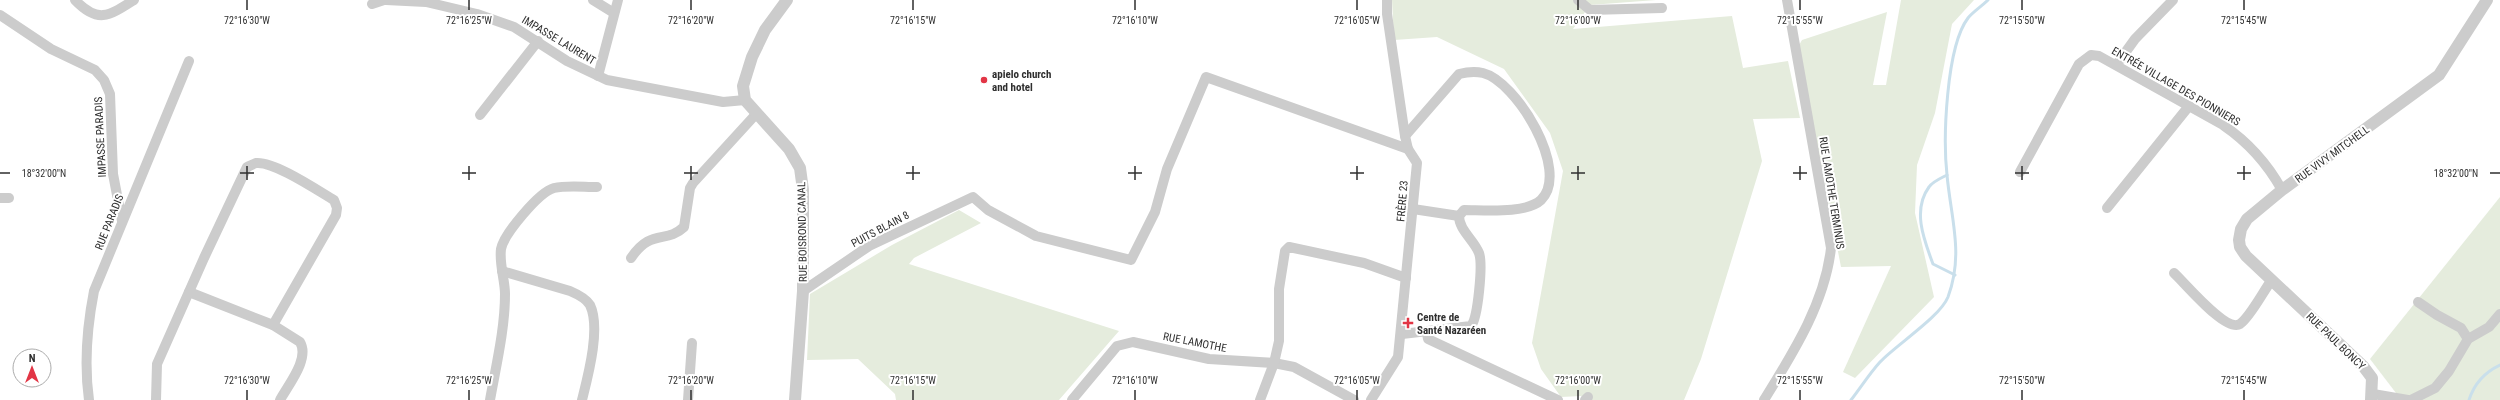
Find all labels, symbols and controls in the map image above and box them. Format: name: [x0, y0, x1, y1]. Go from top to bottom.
street label: IMPASSE LAURENT: [520, 13, 598, 68]
text: 72°16'30"W: [224, 15, 270, 26]
text: 72°16'25"W: [446, 15, 492, 26]
text: 72°16'20"W: [668, 15, 714, 26]
text: 72°16'15"W: [890, 15, 936, 26]
text: 72°16'10"W: [1112, 15, 1158, 26]
text: 72°16'05"W: [1334, 15, 1380, 26]
text: 72°16'00"W: [1555, 15, 1601, 26]
text: 72°15'55"W: [1777, 15, 1823, 26]
text: 72°15'50"W: [1999, 15, 2045, 26]
text: 72°15'45"W: [2221, 15, 2267, 26]
street label: ENTRÉE VILLAGE DES PIONNIERS: [2109, 44, 2243, 129]
place label: apielo church and hotel: [992, 68, 1051, 94]
marker: apielo church and hotel: [979, 75, 989, 85]
street label: IMPASSE PARADIS: [92, 96, 109, 178]
street label: RUE VIVY MITCHELL: [2293, 123, 2372, 186]
street label: RUE LAMOTHE TERMINUS: [1816, 136, 1847, 250]
text: 18°32'00"N: [22, 168, 66, 179]
text: 18°32'00"N: [2434, 168, 2478, 179]
street label: FRÈRE 23: [1394, 180, 1411, 222]
street label: RUE BOISROND CANAL: [795, 182, 810, 282]
street label: RUE PARADIS: [92, 192, 127, 252]
street label: PUITS BLAIN 8: [849, 209, 912, 250]
street label: RUE PAUL BONCY: [2303, 310, 2368, 373]
place label: Centre de Santé Nazaréen: [1417, 311, 1486, 337]
marker: Centre de Santé Nazaréen: [1402, 317, 1414, 329]
street label: RUE LAMOTHE: [1162, 330, 1228, 355]
north arrow: [12, 348, 52, 388]
text: N: [29, 352, 36, 365]
text: 72°16'30"W: [224, 375, 270, 386]
text: 72°16'25"W: [446, 375, 492, 386]
text: 72°16'20"W: [668, 375, 714, 386]
text: 72°16'15"W: [890, 375, 936, 386]
text: 72°16'10"W: [1112, 375, 1158, 386]
text: 72°16'05"W: [1334, 375, 1380, 386]
text: 72°16'00"W: [1555, 375, 1601, 386]
text: 72°15'55"W: [1777, 375, 1823, 386]
text: 72°15'50"W: [1999, 375, 2045, 386]
text: 72°15'45"W: [2221, 375, 2267, 386]

